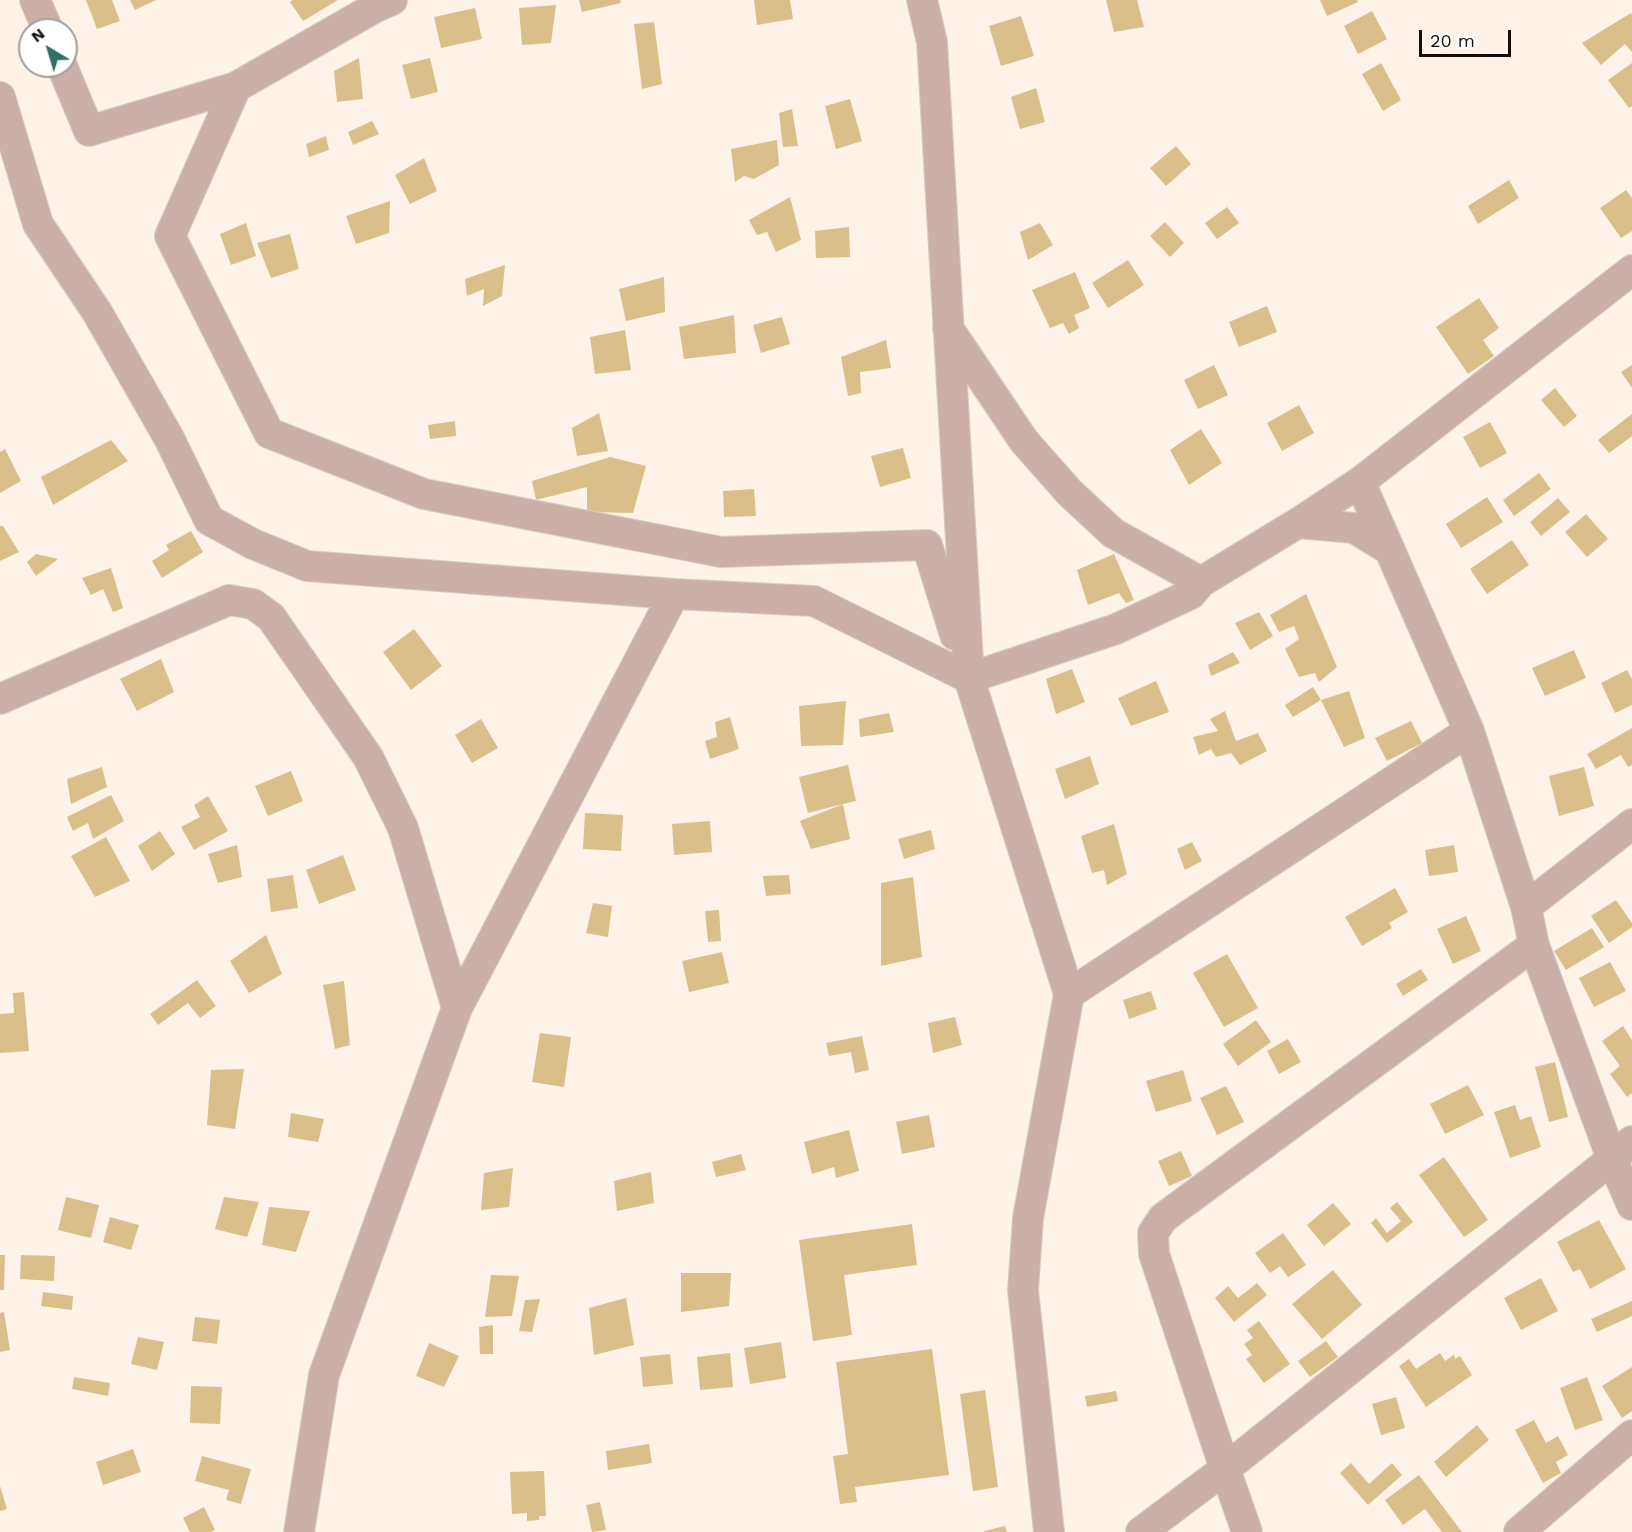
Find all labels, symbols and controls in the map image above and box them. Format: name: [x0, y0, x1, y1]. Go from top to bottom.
north arrow: [18, 18, 78, 78]
scale bar: [1422, 18, 1514, 56]
text: N: [27, 24, 48, 46]
text: 20 m: [1430, 30, 1475, 51]

